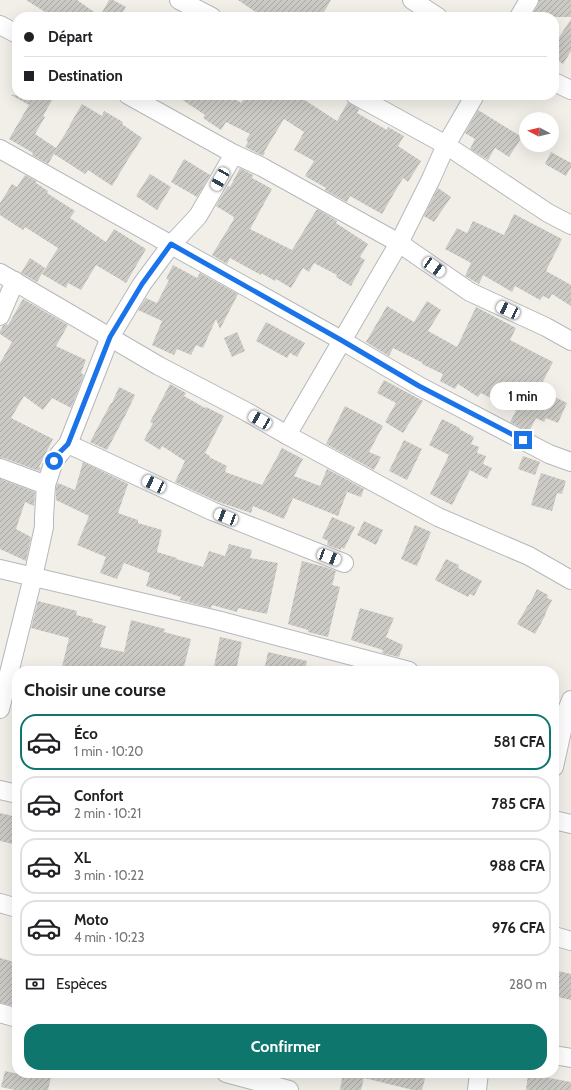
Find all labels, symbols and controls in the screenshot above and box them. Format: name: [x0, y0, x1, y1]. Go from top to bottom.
text: Départ: [48, 28, 93, 46]
text: Destination: [48, 67, 123, 85]
north arrow: [519, 112, 559, 152]
map controls: [519, 112, 559, 152]
car: [209, 166, 231, 192]
car: [421, 255, 447, 279]
car: [495, 299, 521, 321]
callout: 1 min: [490, 382, 556, 410]
text: 1 min: [508, 388, 538, 404]
car: [247, 409, 273, 431]
route end: [514, 431, 532, 449]
route start: [45, 452, 63, 470]
car: [141, 473, 167, 495]
car: [213, 507, 239, 527]
car: [316, 547, 342, 567]
text: Choisir une course: [24, 679, 166, 701]
icon: car: [26, 724, 62, 760]
text: Éco: [74, 725, 98, 743]
text: 581 CFA: [493, 733, 545, 751]
text: 1 min · 10:20: [74, 743, 143, 759]
icon: car: [26, 786, 62, 822]
text: Confort: [74, 787, 123, 805]
text: 785 CFA: [491, 795, 545, 813]
text: 2 min · 10:21: [74, 805, 141, 821]
icon: car: [26, 848, 62, 884]
text: XL: [74, 849, 91, 867]
text: 988 CFA: [489, 857, 545, 875]
text: 3 min · 10:22: [74, 867, 144, 883]
icon: car: [26, 910, 62, 946]
text: Moto: [74, 911, 108, 929]
text: 976 CFA: [492, 919, 545, 937]
text: 4 min · 10:23: [74, 929, 145, 945]
icon: cash: [24, 973, 46, 995]
text: Espèces: [56, 975, 107, 993]
text: 280 m: [509, 976, 547, 992]
button: Confirmer: [24, 1024, 547, 1070]

